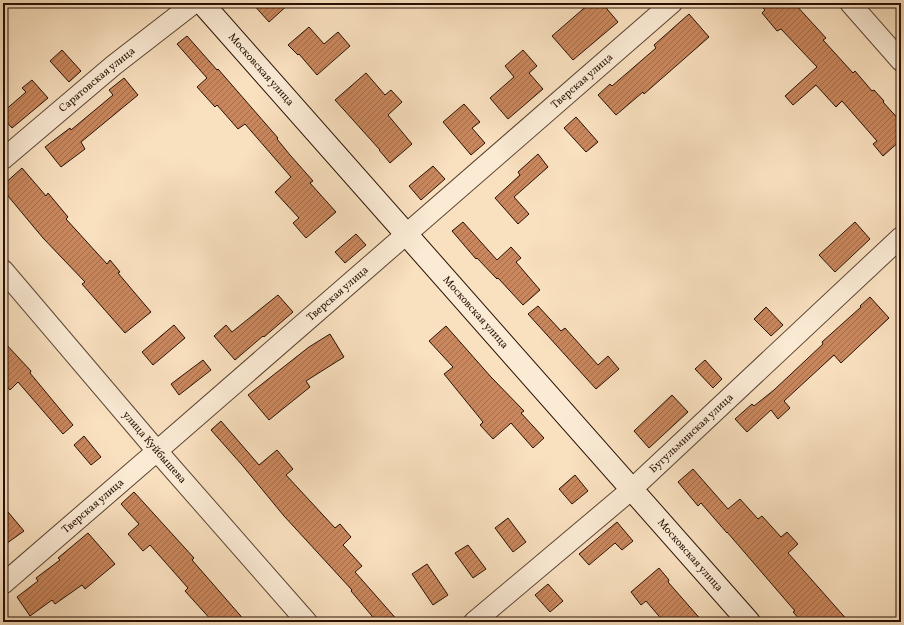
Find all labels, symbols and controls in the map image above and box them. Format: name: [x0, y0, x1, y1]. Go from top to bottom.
street label: Московская улица: [225, 30, 298, 110]
street label: Саратовская улица: [56, 43, 139, 116]
street label: Тверская улица: [548, 50, 617, 112]
street label: Тверская улица: [303, 262, 372, 325]
street label: Московская улица: [439, 273, 512, 352]
street label: Бугульминская улица: [646, 390, 737, 476]
street label: улица Куйбышева: [119, 408, 190, 487]
street label: Тверская улица: [59, 475, 128, 537]
street label: Московская улица: [654, 516, 727, 595]

